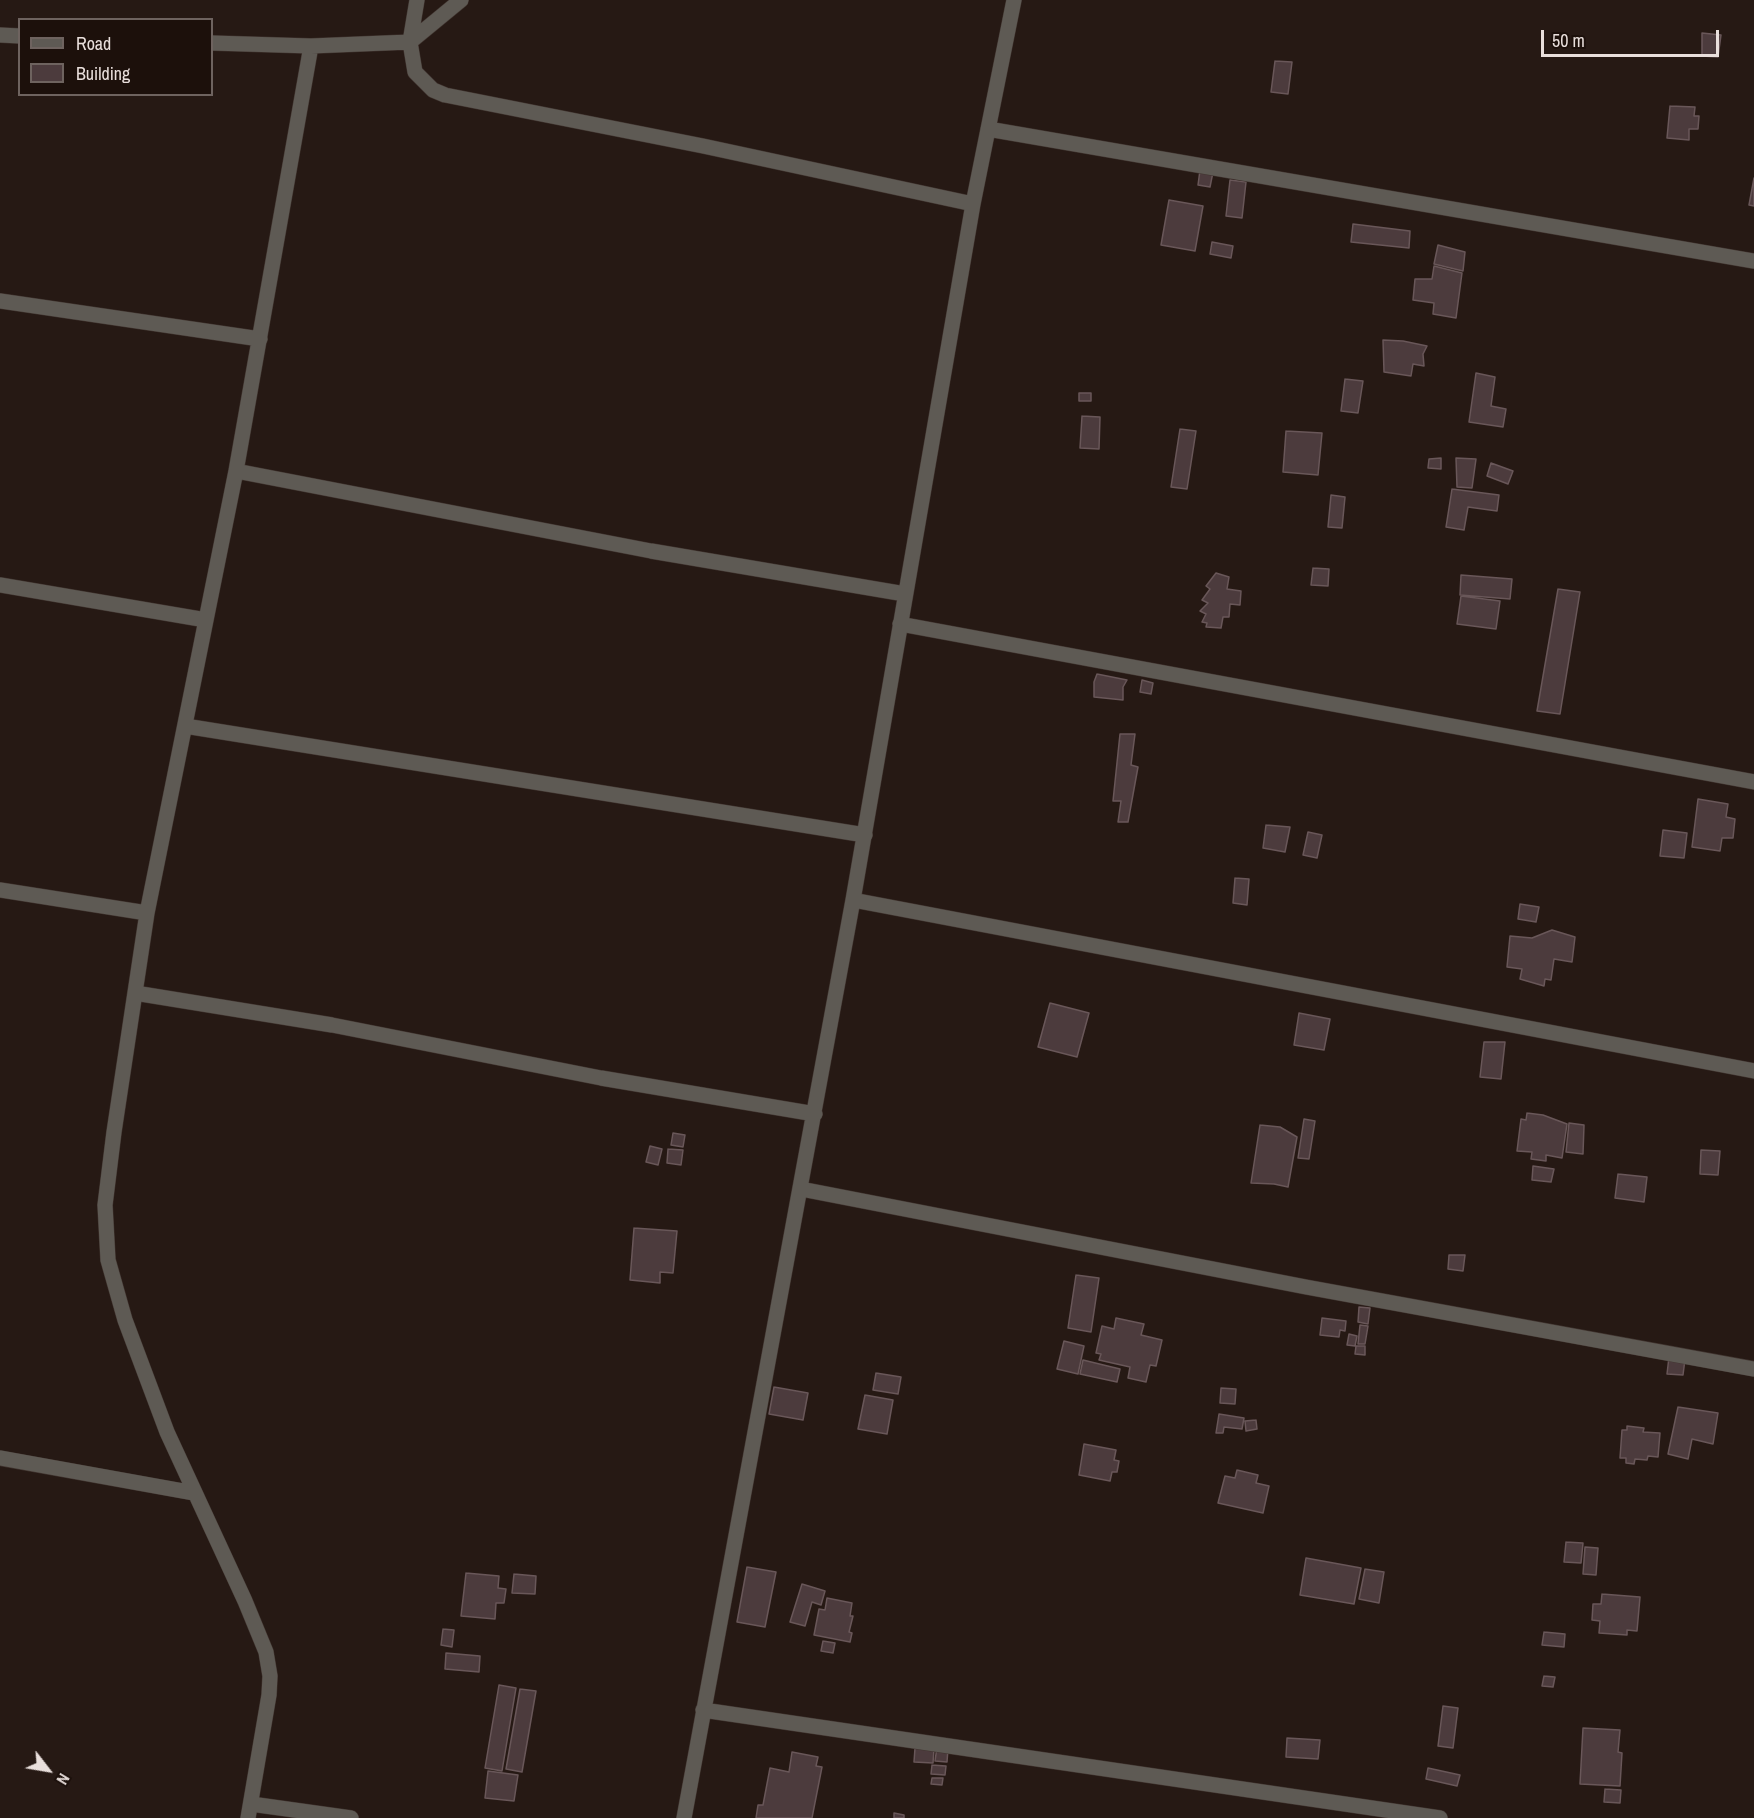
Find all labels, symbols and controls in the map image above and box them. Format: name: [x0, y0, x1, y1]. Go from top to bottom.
legend: [18, 18, 213, 96]
scale bar: [1544, 18, 1722, 56]
text: 50 m: [1552, 28, 1585, 53]
text: Road: [76, 31, 111, 56]
text: Building: [76, 61, 130, 86]
north arrow: [18, 1740, 78, 1800]
text: N: [52, 1770, 75, 1789]

